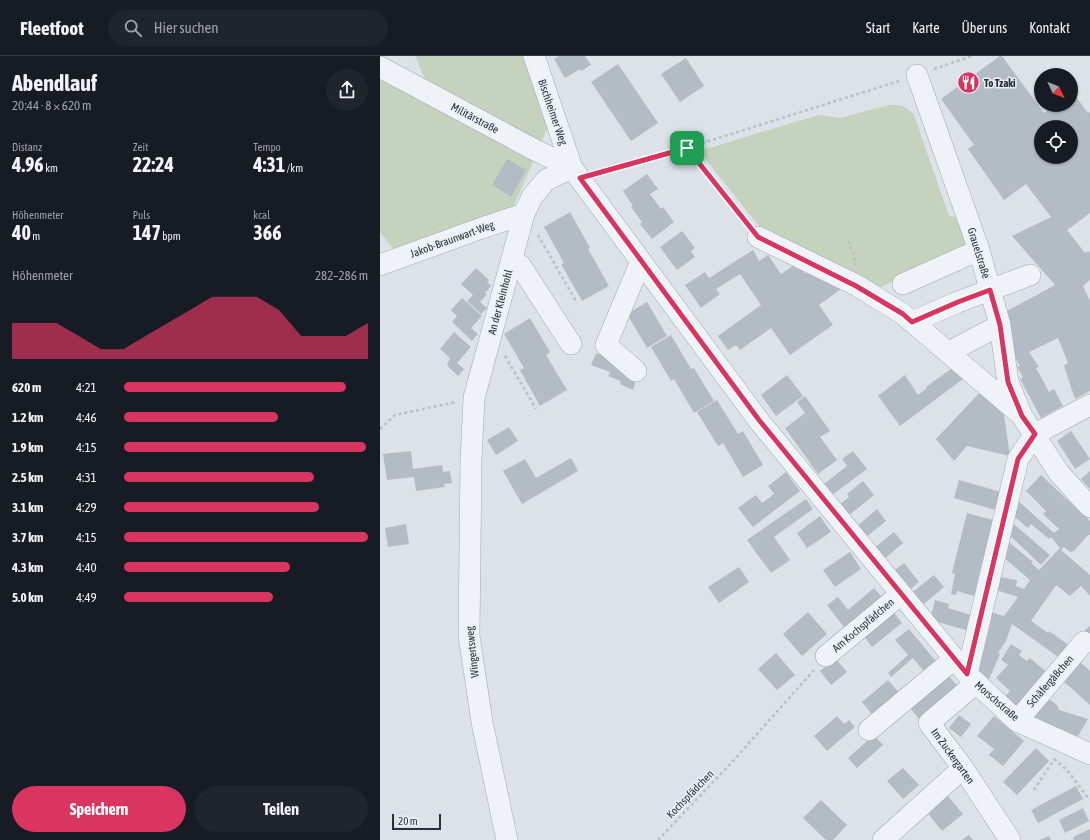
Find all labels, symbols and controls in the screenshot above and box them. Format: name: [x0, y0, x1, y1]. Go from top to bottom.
search box: [108, 10, 388, 46]
text: Fleetfoot: [20, 17, 84, 39]
icon: search: [122, 17, 144, 39]
text: Hier suchen: [154, 19, 219, 36]
text: Start: [866, 20, 890, 36]
text: Karte: [912, 20, 940, 36]
text: Über uns: [962, 20, 1007, 36]
text: Kontakt: [1029, 20, 1070, 36]
north arrow: [1034, 68, 1078, 112]
map controls: [1034, 68, 1078, 164]
button: share: [326, 69, 368, 111]
text: Abendlauf: [12, 70, 97, 96]
restaurant icon: To Tzaki: [956, 70, 982, 96]
street label: Bischheimer Weg: [536, 77, 570, 147]
place label: To Tzaki: [984, 77, 1016, 89]
text: 20:44 · 8 × 620 m: [12, 98, 91, 113]
street label: Militärstraße: [449, 100, 501, 136]
button: locate: [1034, 120, 1078, 164]
pin: [670, 131, 704, 165]
icon: arrive: [676, 137, 698, 159]
text: Distanz: [12, 141, 42, 153]
text: Zeit: [133, 141, 148, 153]
text: Tempo: [253, 141, 281, 153]
text: 4.96: [12, 153, 44, 176]
text: 22:24: [133, 153, 174, 176]
text: 4:31: [253, 153, 285, 176]
text: km: [44, 162, 58, 174]
text: /km: [285, 162, 303, 174]
text: Höhenmeter: [12, 209, 63, 221]
text: Puls: [133, 209, 150, 221]
text: kcal: [253, 209, 270, 221]
street label: Jakob-Braunwart-Weg: [408, 218, 496, 260]
text: 40: [12, 221, 31, 244]
text: 147: [133, 221, 161, 244]
text: 366: [253, 221, 282, 244]
street label: Grauelstraße: [966, 226, 992, 280]
text: m: [31, 230, 40, 242]
text: bpm: [161, 230, 181, 242]
text: Höhenmeter: [12, 268, 73, 283]
text: 282–286 m: [315, 268, 368, 283]
street label: An der Kleinhohl: [486, 268, 514, 336]
text: 620 m: [12, 380, 41, 395]
text: 4:21: [76, 380, 97, 395]
text: 1.2 km: [12, 410, 43, 425]
text: 4:46: [76, 410, 97, 425]
text: 1.9 km: [12, 440, 43, 455]
text: 4:15: [76, 440, 97, 455]
text: 2.5 km: [12, 470, 43, 485]
text: 4:31: [76, 470, 97, 485]
text: 3.1 km: [12, 500, 43, 515]
text: 4:29: [76, 500, 97, 515]
text: 3.7 km: [12, 530, 43, 545]
text: 4:15: [76, 530, 97, 545]
text: 4.3 km: [12, 560, 43, 575]
text: 4:40: [76, 560, 97, 575]
text: 5.0 km: [12, 590, 43, 605]
text: 4:49: [76, 590, 97, 605]
street label: Am Kochspfädchen: [830, 596, 896, 654]
street label: Wingertsweg: [463, 625, 481, 678]
street label: Schäfergäßchen: [1024, 653, 1076, 709]
street label: Morschstraße: [973, 679, 1021, 723]
street label: Im Zuckergarten: [929, 726, 977, 786]
street label: Kochspfädchen: [664, 768, 716, 820]
button: Speichern: [12, 786, 186, 832]
button: Teilen: [194, 786, 368, 832]
scale bar: [392, 812, 441, 831]
text: 20 m: [398, 815, 418, 827]

